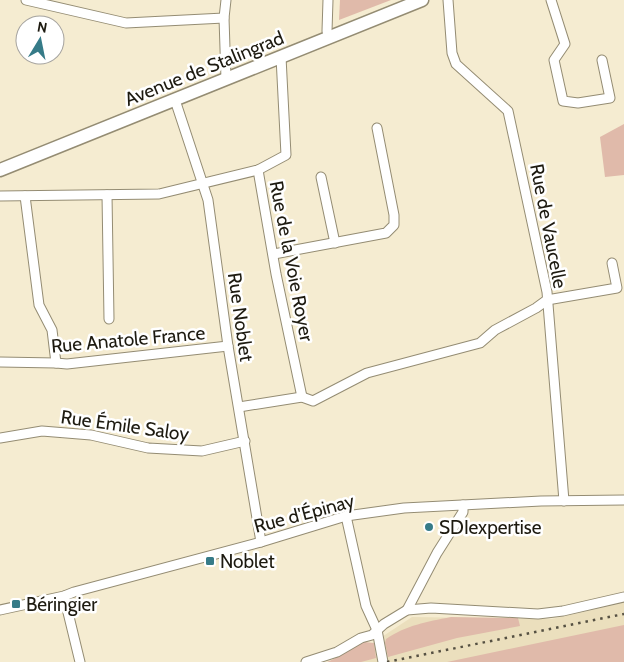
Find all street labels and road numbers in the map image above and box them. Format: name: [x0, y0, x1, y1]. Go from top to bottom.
street label: Avenue de Stalingrad: [121, 26, 287, 111]
street label: Rue de Vaucelle: [525, 162, 572, 291]
street label: Rue de la Voie Royer: [265, 179, 318, 343]
street label: Rue Noblet: [223, 271, 258, 364]
street label: Rue Anatole France: [50, 321, 206, 358]
street label: Rue Émile Saloy: [59, 404, 191, 446]
street label: Rue d'Épinay: [251, 488, 357, 538]

